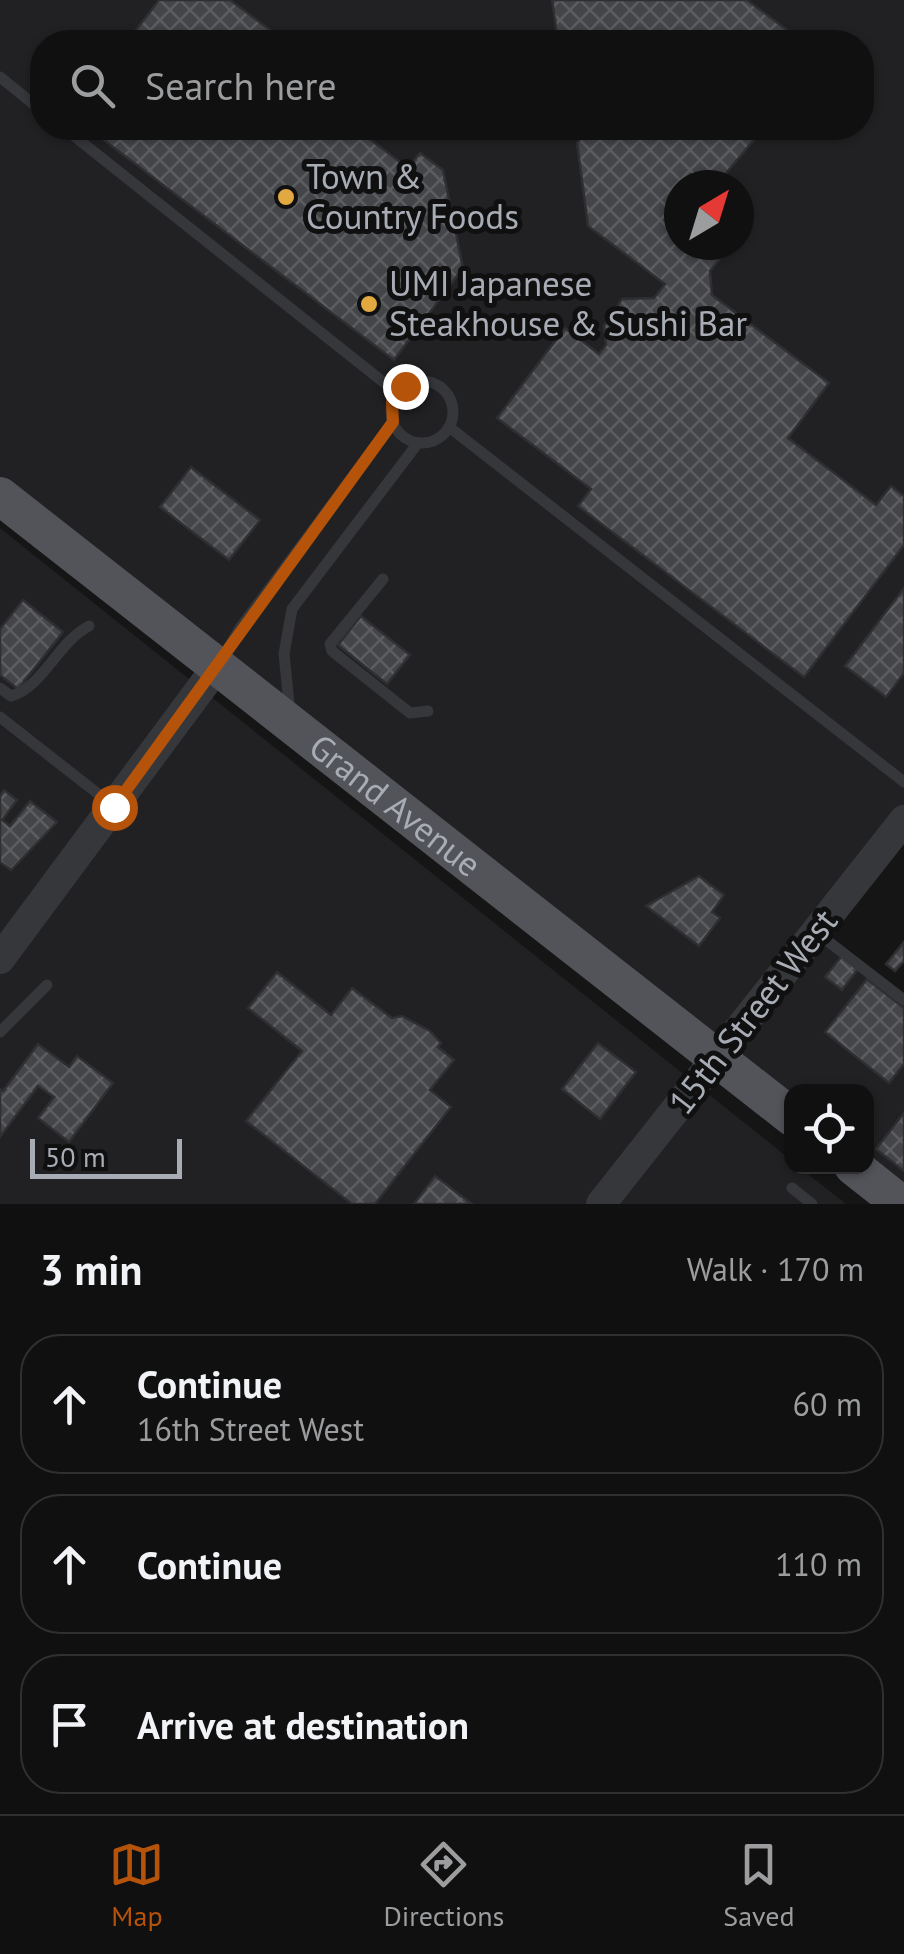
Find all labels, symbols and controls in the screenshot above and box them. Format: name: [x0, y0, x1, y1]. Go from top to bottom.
search box: [30, 30, 874, 140]
icon: search: [65, 58, 120, 113]
text: Search here: [145, 61, 337, 110]
place label: Town & Country Foods: [306, 153, 519, 239]
north arrow: [664, 170, 754, 260]
marker: Town & Country Foods: [275, 186, 297, 208]
place label: UMI Japanese Steakhouse & Sushi Bar: [389, 260, 747, 346]
marker: UMI Japanese Steakhouse & Sushi Bar: [358, 293, 380, 315]
route end: [383, 364, 429, 410]
street label: Grand Avenue: [300, 723, 491, 887]
route start: [92, 785, 138, 831]
street label: 15th Street West: [658, 899, 847, 1123]
map controls: [784, 1084, 874, 1174]
button: locate: [784, 1084, 874, 1174]
scale bar: [30, 1134, 182, 1178]
text: 50 m: [45, 1138, 106, 1175]
text: 3 min: [40, 1242, 142, 1297]
text: Walk · 170 m: [687, 1248, 864, 1290]
text: Continue: [137, 1359, 282, 1408]
icon: ahead: [42, 1377, 97, 1432]
text: 60 m: [793, 1383, 862, 1425]
text: 16th Street West: [137, 1408, 364, 1450]
icon: ahead: [42, 1537, 97, 1592]
text: Continue: [137, 1540, 282, 1589]
text: 110 m: [775, 1543, 862, 1585]
icon: arrive: [42, 1697, 97, 1752]
text: Arrive at destination: [137, 1700, 469, 1749]
tab: Map: [109, 1837, 164, 1934]
tab: Directions: [383, 1837, 504, 1934]
tab: Saved: [723, 1837, 795, 1934]

